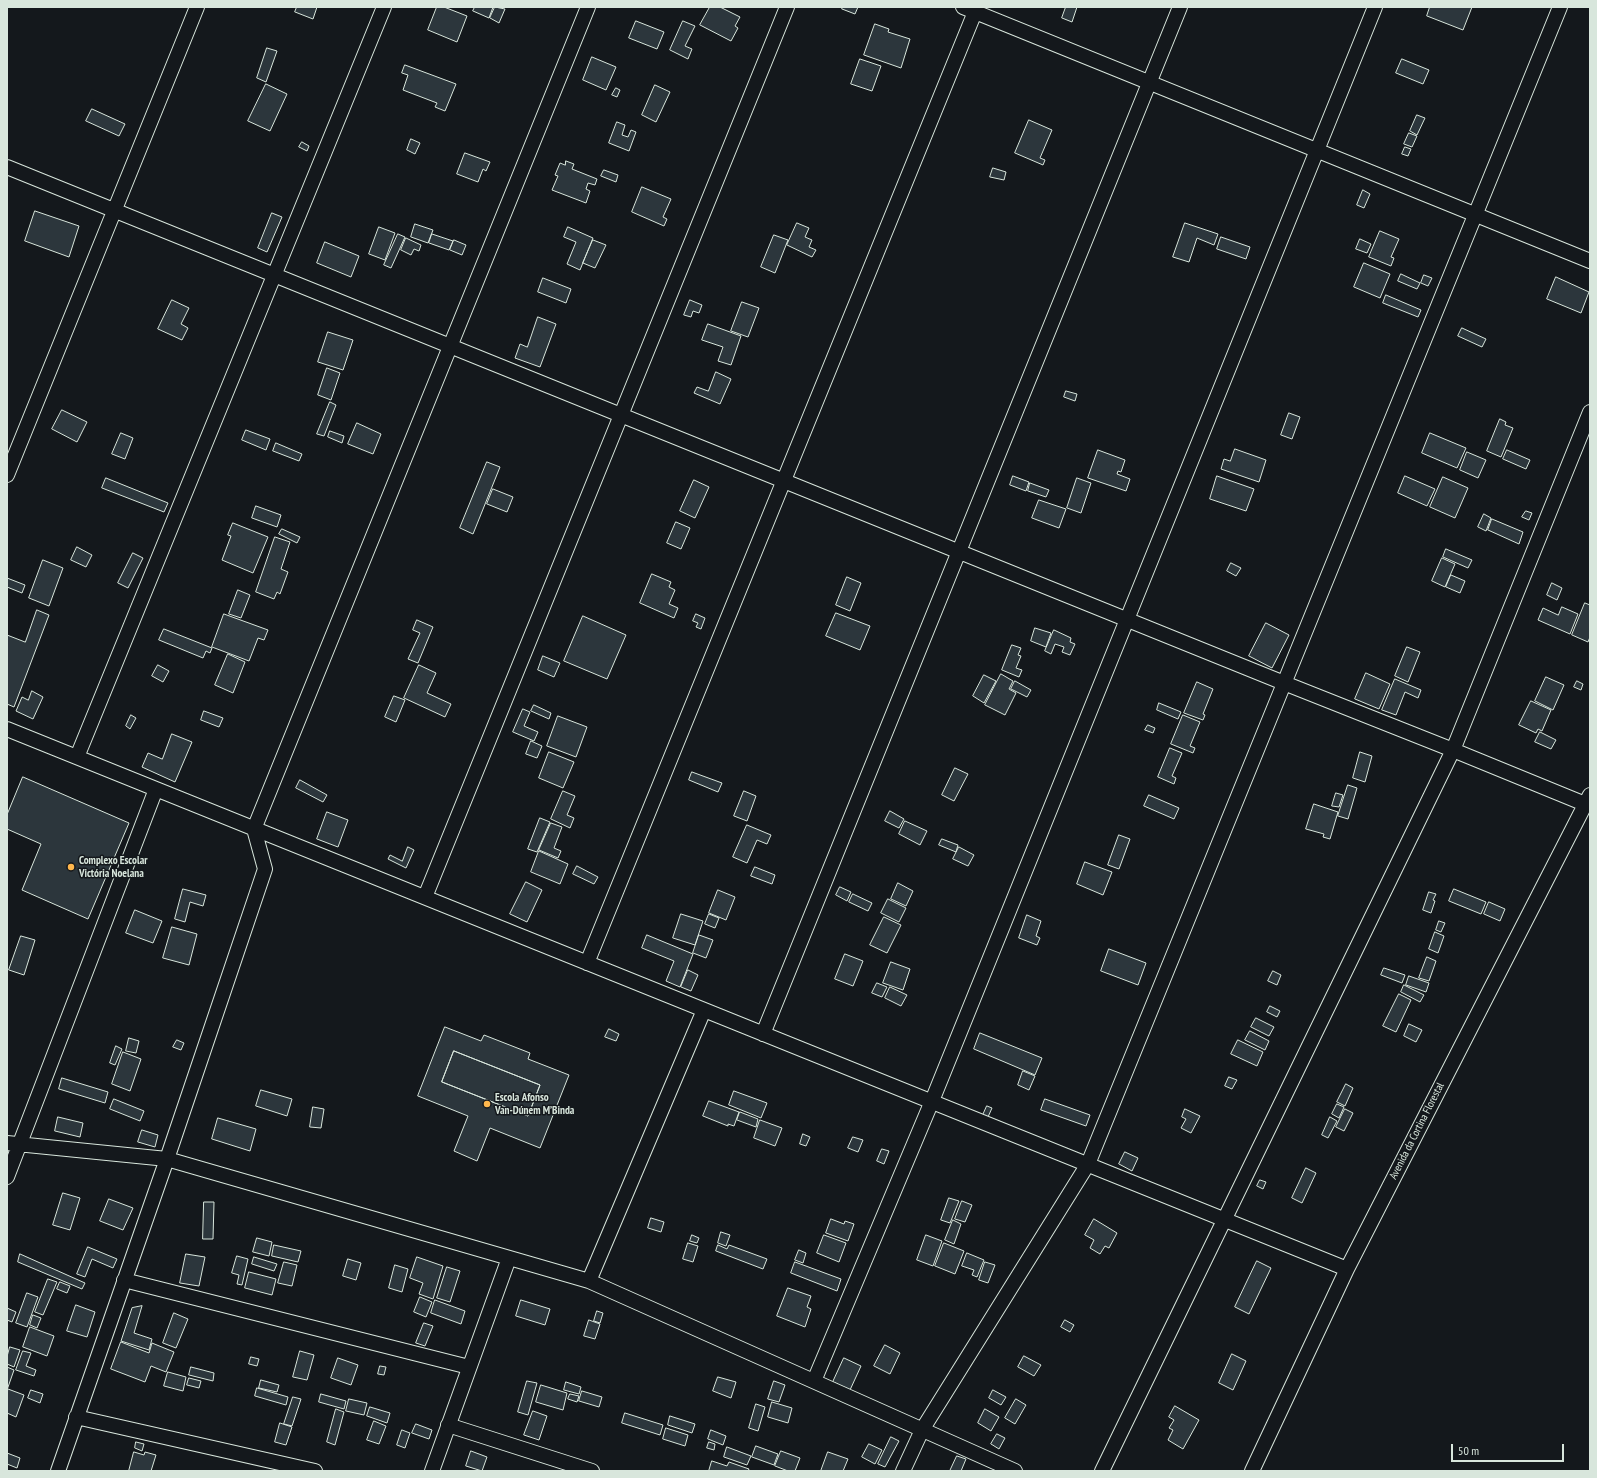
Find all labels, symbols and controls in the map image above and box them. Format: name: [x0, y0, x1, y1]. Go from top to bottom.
place label: Complexo Escolar Victória Noelana: [79, 854, 147, 880]
marker: Complexo Escolar Victória Noelana: [66, 862, 76, 872]
street label: Avenida da Cortina Florestal: [1387, 1080, 1447, 1182]
place label: Escola Afonso Van-Dúnem M’Binda: [495, 1091, 574, 1117]
marker: Escola Afonso Van-Dúnem M’Binda: [482, 1099, 492, 1109]
scale bar: [1453, 1436, 1566, 1462]
text: 50 m: [1458, 1443, 1479, 1458]

